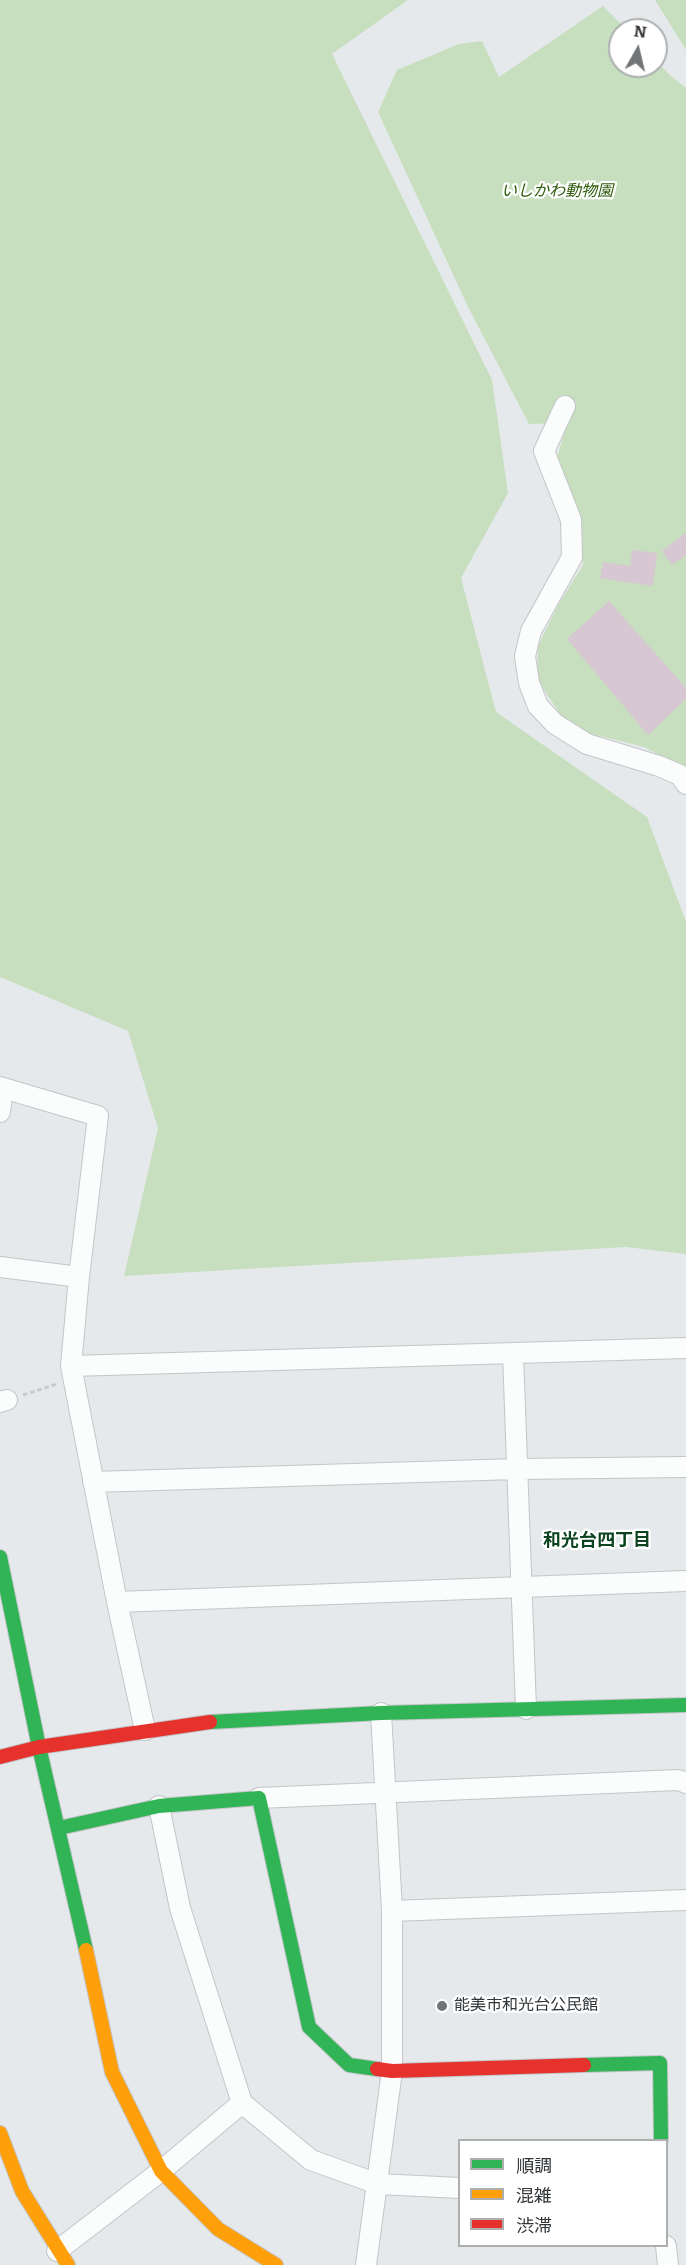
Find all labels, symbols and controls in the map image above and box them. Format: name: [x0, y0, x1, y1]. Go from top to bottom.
north arrow: [608, 18, 668, 78]
text: N: [633, 21, 648, 42]
park label: いしかわ動物園: [501, 182, 613, 202]
district label: 和光台四丁目: [543, 1530, 651, 1552]
place label: 能美市和光台公民館: [454, 1996, 598, 2016]
marker: 能美市和光台公民館: [435, 1999, 449, 2013]
legend: [458, 2139, 668, 2247]
text: 順調: [516, 2155, 552, 2177]
text: 混雑: [516, 2185, 552, 2207]
text: 渋滞: [516, 2215, 552, 2237]

